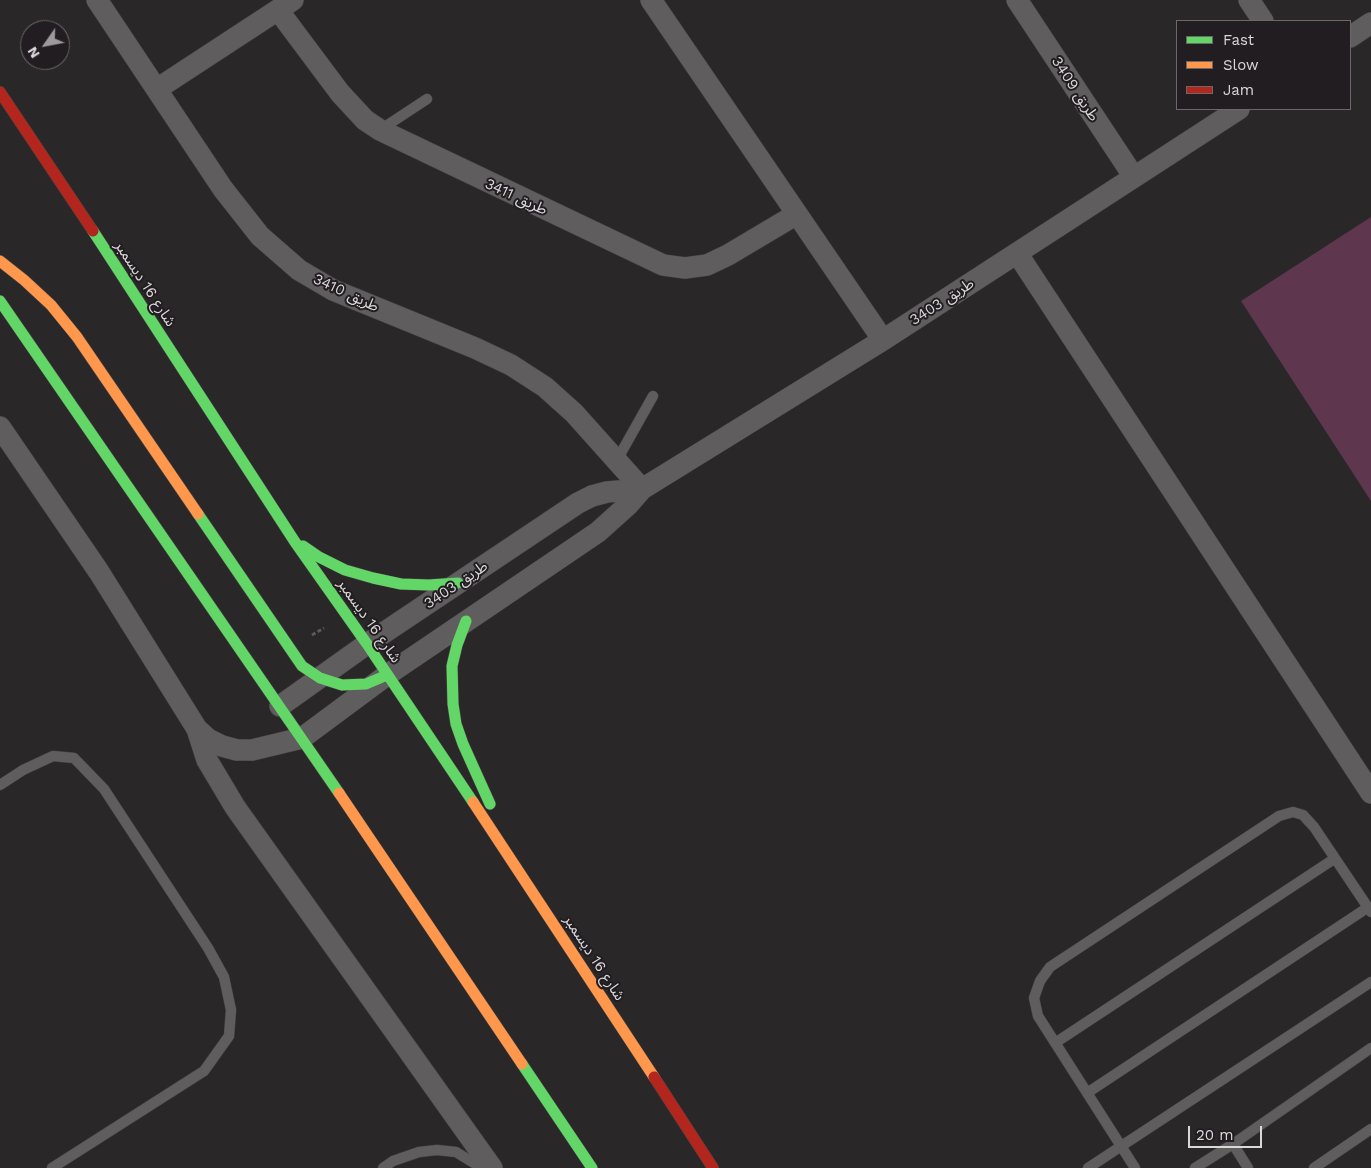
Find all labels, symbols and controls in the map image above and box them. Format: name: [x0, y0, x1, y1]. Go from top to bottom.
north arrow: [20, 20, 70, 70]
legend: [1176, 20, 1351, 110]
text: Fast: [1223, 31, 1254, 49]
text: N: [24, 44, 43, 61]
street label: طريق 3409: [1047, 53, 1103, 125]
text: Slow: [1223, 56, 1259, 74]
text: Jam: [1223, 81, 1254, 99]
street label: طريق 3411: [482, 175, 550, 219]
street label: شارع 16 ديسمبر: [111, 238, 179, 330]
street label: طريق 3410: [310, 270, 382, 316]
street label: طريق 3403: [906, 275, 978, 329]
street label: طريق 3403: [421, 557, 491, 613]
street label: شارع 16 ديسمبر: [333, 575, 405, 667]
street label: شارع 16 ديسمبر: [560, 912, 628, 1004]
scale bar: [1191, 1116, 1265, 1148]
text: 20 m: [1196, 1126, 1234, 1144]

